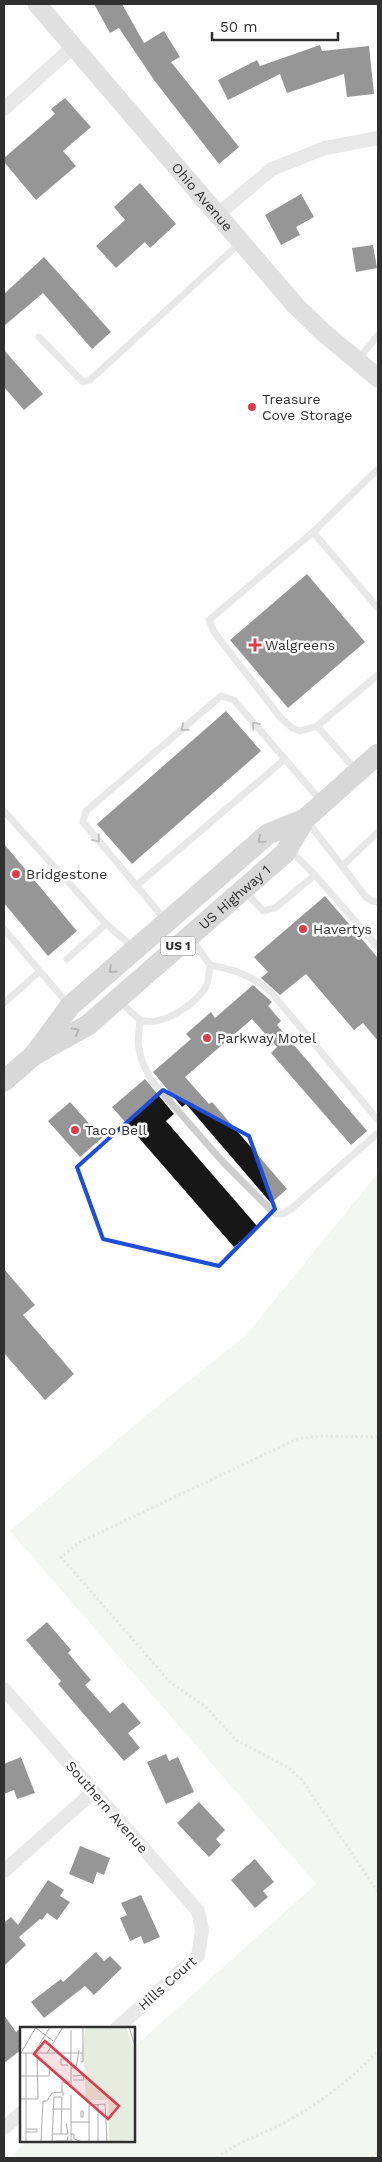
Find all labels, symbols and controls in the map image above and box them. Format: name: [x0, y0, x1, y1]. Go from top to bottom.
scale bar: [212, 10, 338, 42]
text: 50 m: [220, 18, 257, 36]
street label: Ohio Avenue: [169, 159, 236, 234]
place label: Treasure Cove Storage: [262, 391, 352, 423]
marker: Treasure Cove Storage: [246, 401, 258, 413]
place label: Walgreens: [265, 637, 335, 653]
marker: Walgreens: [249, 639, 261, 651]
one-way arrow: [252, 721, 261, 730]
one-way arrow: [181, 722, 190, 731]
one-way arrow: [92, 833, 100, 842]
one-way arrow: [258, 834, 267, 843]
street label: US Highway 1: [196, 862, 274, 933]
place label: Bridgestone: [26, 866, 107, 882]
marker: Bridgestone: [10, 868, 22, 880]
place label: Havertys: [313, 921, 372, 937]
marker: Havertys: [297, 923, 309, 935]
road number: US 1: [160, 936, 196, 956]
one-way arrow: [109, 964, 118, 972]
one-way arrow: [71, 1028, 80, 1038]
place label: Parkway Motel: [217, 1030, 317, 1046]
marker: Parkway Motel: [201, 1032, 213, 1044]
place label: Taco Bell: [85, 1122, 147, 1138]
marker: Taco Bell: [69, 1124, 81, 1136]
street label: Southern Avenue: [63, 1758, 151, 1856]
street label: Hills Court: [135, 1953, 199, 2013]
inset map: [20, 2027, 135, 2142]

